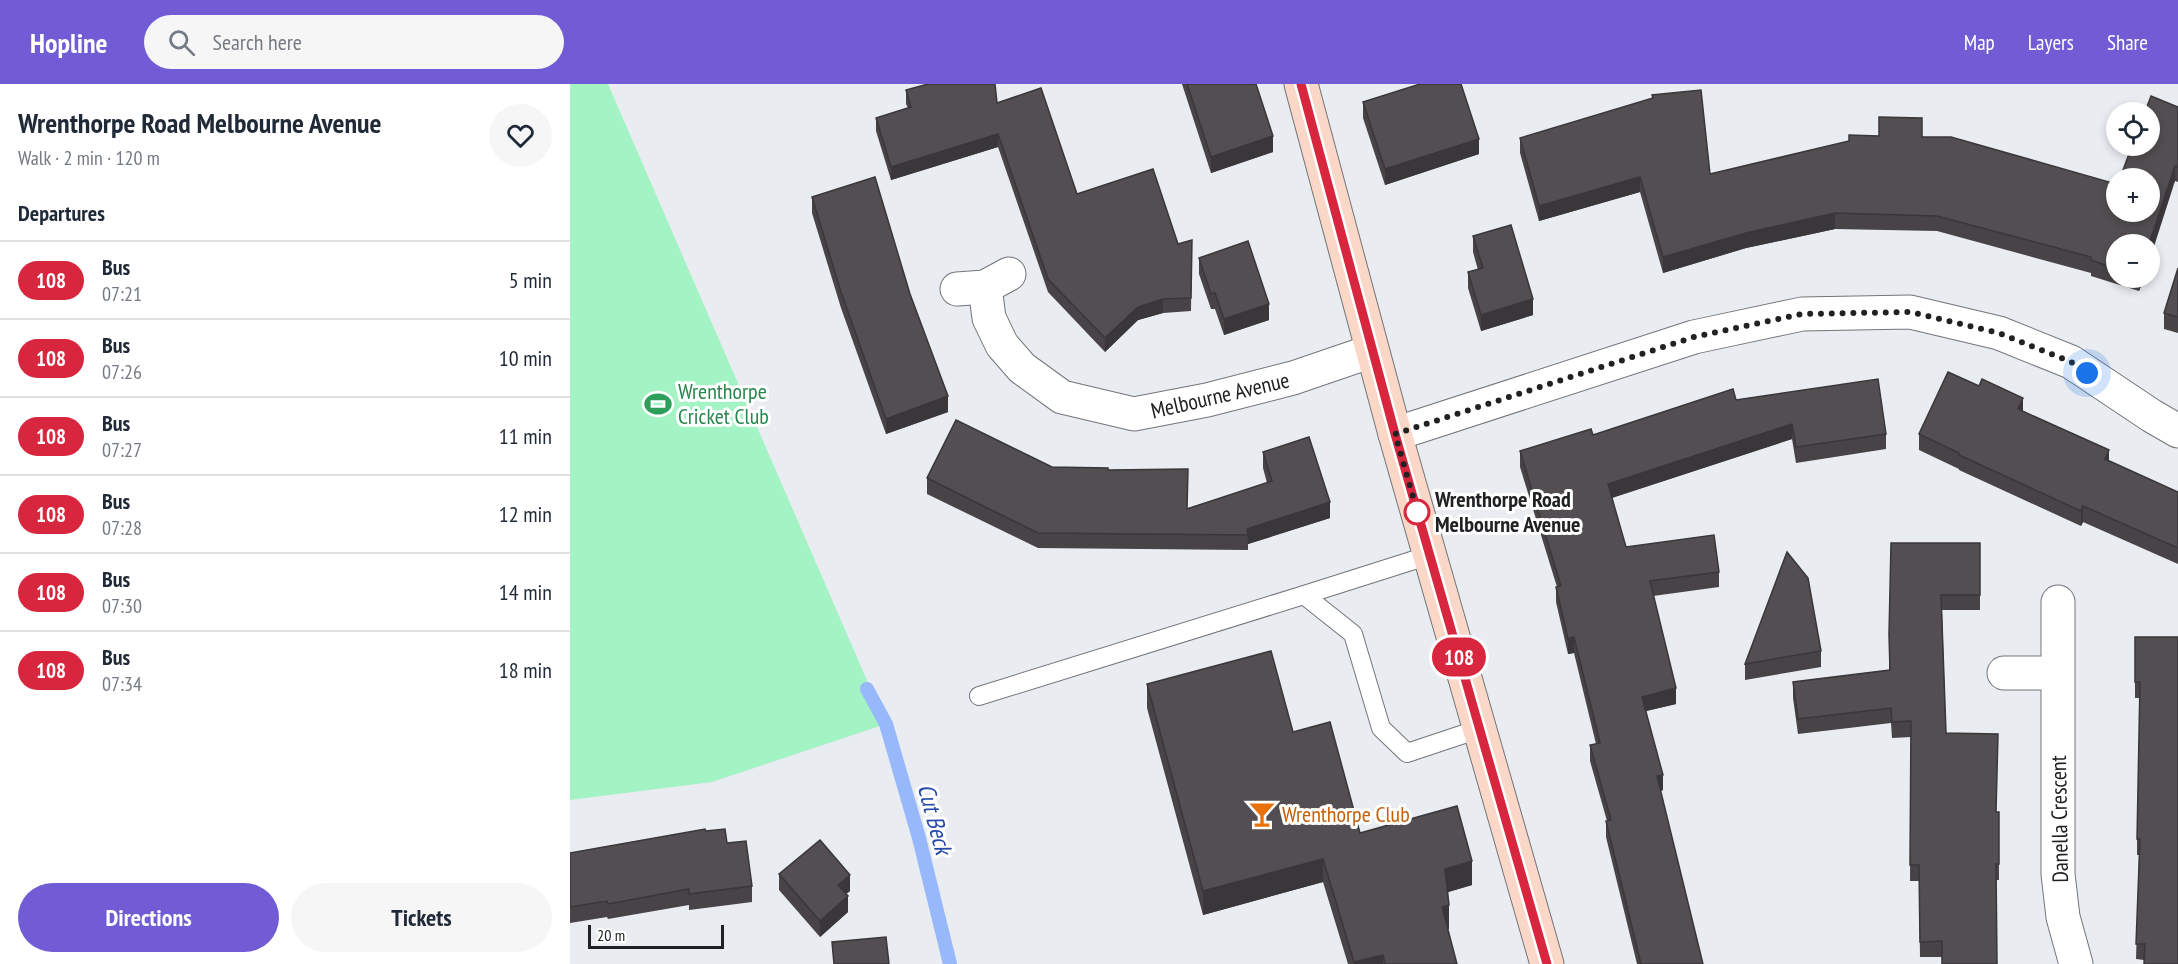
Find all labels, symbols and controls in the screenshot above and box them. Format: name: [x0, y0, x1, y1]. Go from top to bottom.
search box: [144, 15, 564, 69]
text: Hopline: [30, 24, 108, 61]
icon: search: [165, 26, 198, 59]
text: Search here: [213, 28, 302, 56]
text: Map: [1964, 29, 1995, 56]
text: Layers: [2028, 29, 2074, 56]
text: Share: [2107, 29, 2148, 56]
map controls: [2106, 102, 2160, 288]
button: locate: [2106, 102, 2160, 156]
text: Wrenthorpe Road Melbourne Avenue: [18, 104, 382, 141]
button: heart: [489, 104, 552, 167]
text: Walk · 2 min · 120 m: [18, 145, 160, 171]
button: +: [2106, 168, 2160, 222]
text: Departures: [18, 199, 105, 227]
button: −: [2106, 234, 2160, 288]
text: Bus: [102, 253, 130, 281]
text: 5 min: [509, 266, 552, 294]
text: 108: [36, 267, 66, 294]
text: 07:21: [102, 281, 142, 307]
text: Bus: [102, 331, 130, 359]
text: 10 min: [499, 344, 552, 372]
text: 108: [36, 345, 66, 372]
your location: [2072, 358, 2102, 388]
text: 07:26: [102, 359, 142, 385]
street label: Melbourne Avenue: [1148, 365, 1292, 425]
place label: Wrenthorpe Cricket Club: [678, 377, 769, 430]
sports icon: Wrenthorpe Cricket Club: [643, 389, 673, 419]
text: Bus: [102, 409, 130, 437]
text: 11 min: [499, 422, 552, 450]
text: 108: [36, 423, 66, 450]
text: 07:27: [102, 437, 142, 463]
place label: Wrenthorpe Road Melbourne Avenue: [1434, 485, 1580, 538]
text: Bus: [102, 487, 130, 515]
marker: Wrenthorpe Road Melbourne Avenue: [1404, 499, 1430, 525]
text: 12 min: [499, 500, 552, 528]
text: 108: [36, 501, 66, 528]
text: 07:28: [102, 515, 142, 541]
text: Bus: [102, 565, 130, 593]
text: 14 min: [499, 578, 552, 606]
text: 108: [36, 579, 66, 606]
text: 07:30: [102, 593, 142, 619]
line badge: 108: [1424, 638, 1494, 676]
text: Bus: [102, 643, 130, 671]
text: 108: [1444, 644, 1474, 671]
text: 18 min: [499, 656, 552, 684]
text: 108: [36, 657, 66, 684]
text: 07:34: [102, 671, 142, 697]
street label: Danella Crescent: [2044, 755, 2074, 883]
water label: Cut Beck: [911, 780, 960, 860]
bar icon: Wrenthorpe Club: [1247, 799, 1277, 829]
place label: Wrenthorpe Club: [1282, 800, 1410, 828]
button: Directions: [18, 883, 279, 952]
button: Tickets: [291, 883, 552, 952]
scale bar: [588, 922, 724, 950]
text: 20 m: [597, 925, 625, 945]

